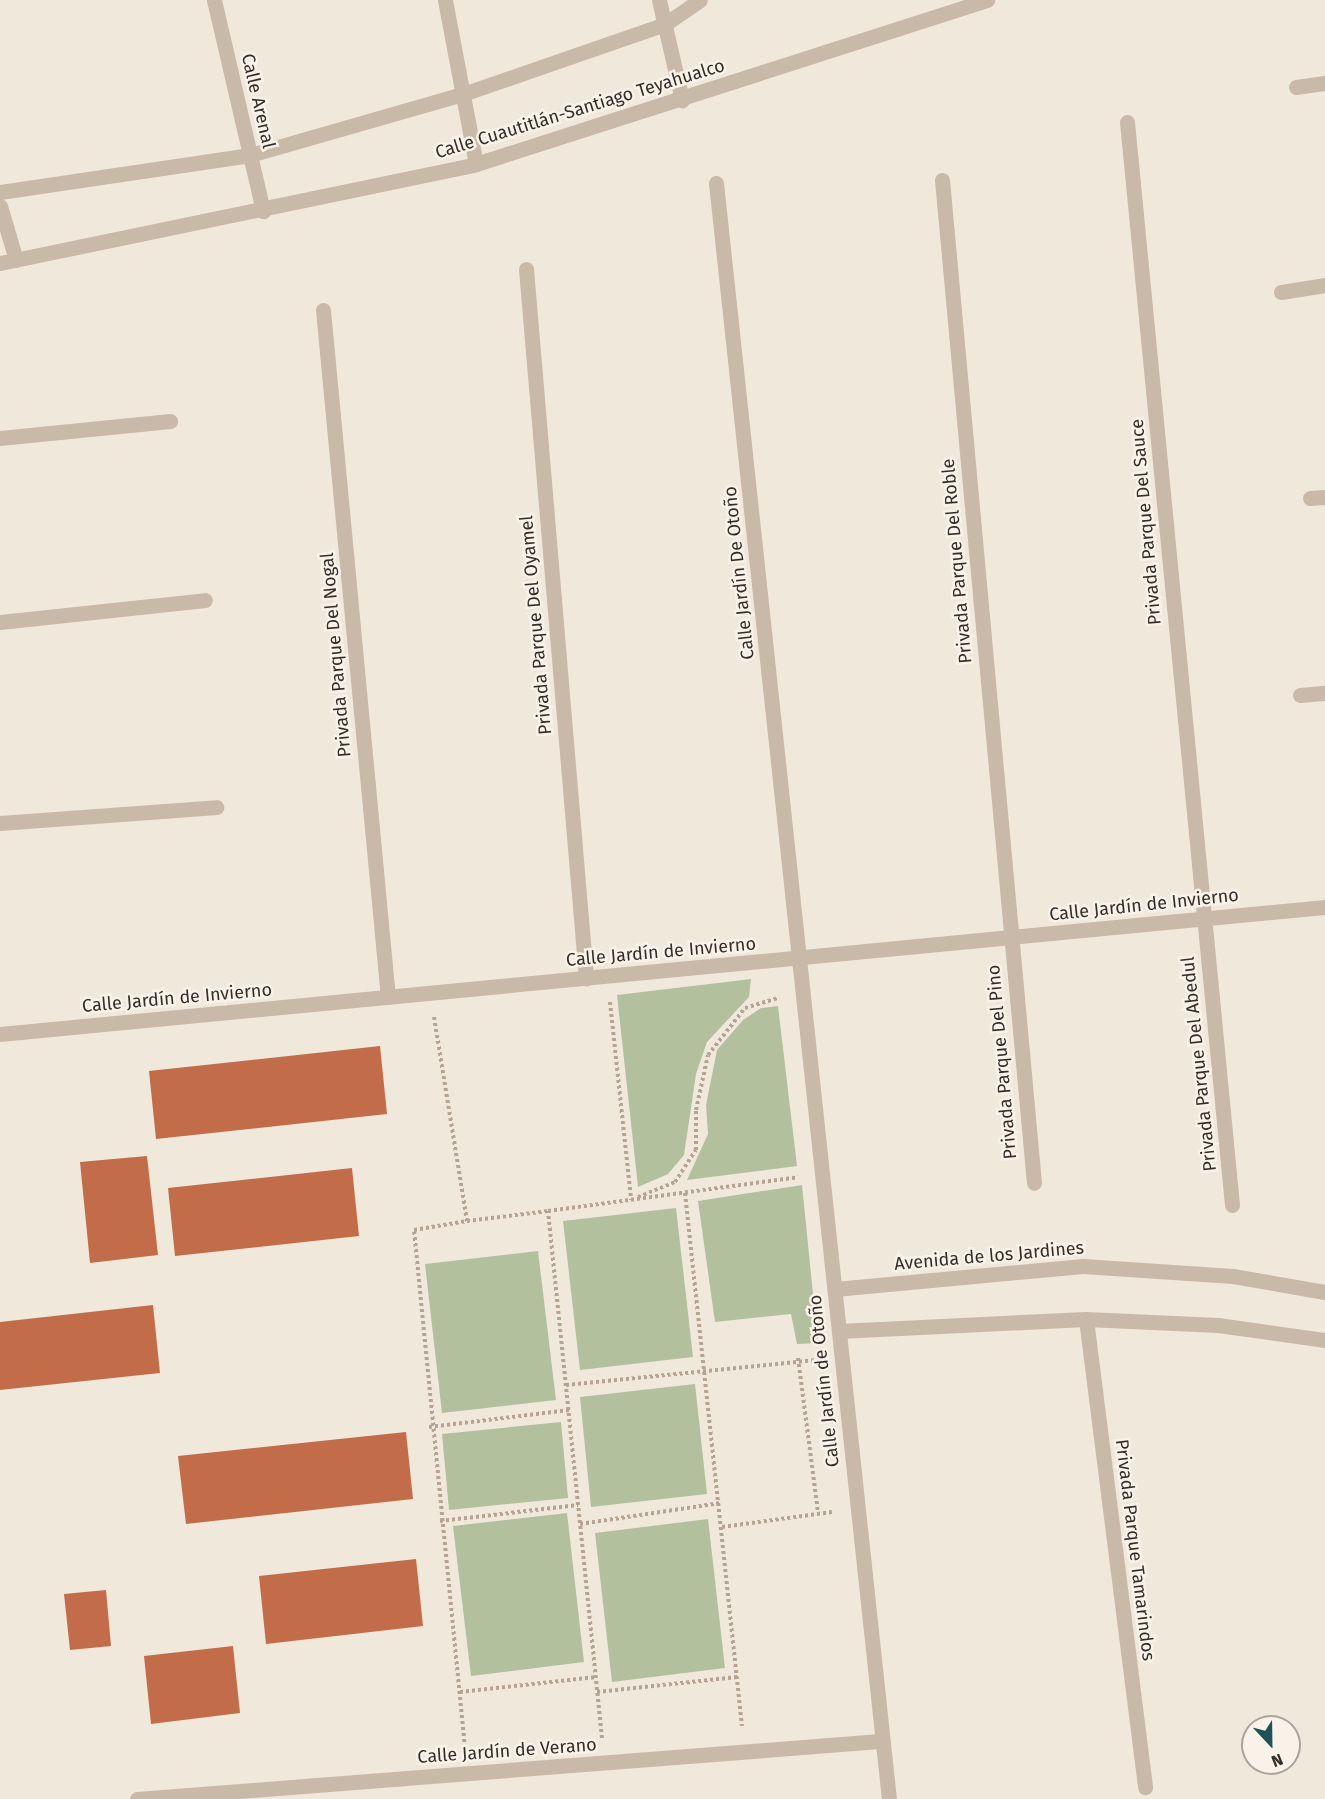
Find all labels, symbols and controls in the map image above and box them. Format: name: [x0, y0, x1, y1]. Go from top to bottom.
street label: Calle Arenal: [237, 52, 279, 150]
street label: Calle Cuautitlán-Santiago Teyahualco: [433, 55, 727, 163]
street label: Privada Parque Del Sauce: [1126, 418, 1166, 626]
street label: Privada Parque Del Roble: [937, 458, 977, 664]
street label: Calle Jardín De Otoño: [719, 485, 759, 661]
street label: Privada Parque Del Oyamel: [516, 514, 556, 736]
street label: Privada Parque Del Nogal: [316, 552, 356, 758]
street label: Calle Jardín de Invierno: [1048, 884, 1240, 926]
street label: Calle Jardín de Invierno: [565, 933, 757, 971]
street label: Privada Parque Del Abedul: [1177, 955, 1221, 1173]
street label: Privada Parque Del Pino: [983, 964, 1021, 1160]
street label: Calle Jardín de Invierno: [81, 979, 273, 1017]
street label: Avenida de los Jardines: [893, 1237, 1085, 1275]
street label: Calle Jardín de Otoño: [804, 1294, 844, 1468]
street label: Privada Parque Tamarindos: [1111, 1438, 1159, 1662]
north arrow: [1241, 1715, 1301, 1775]
street label: Calle Jardín de Verano: [417, 1734, 597, 1768]
text: N: [1269, 1750, 1286, 1771]

